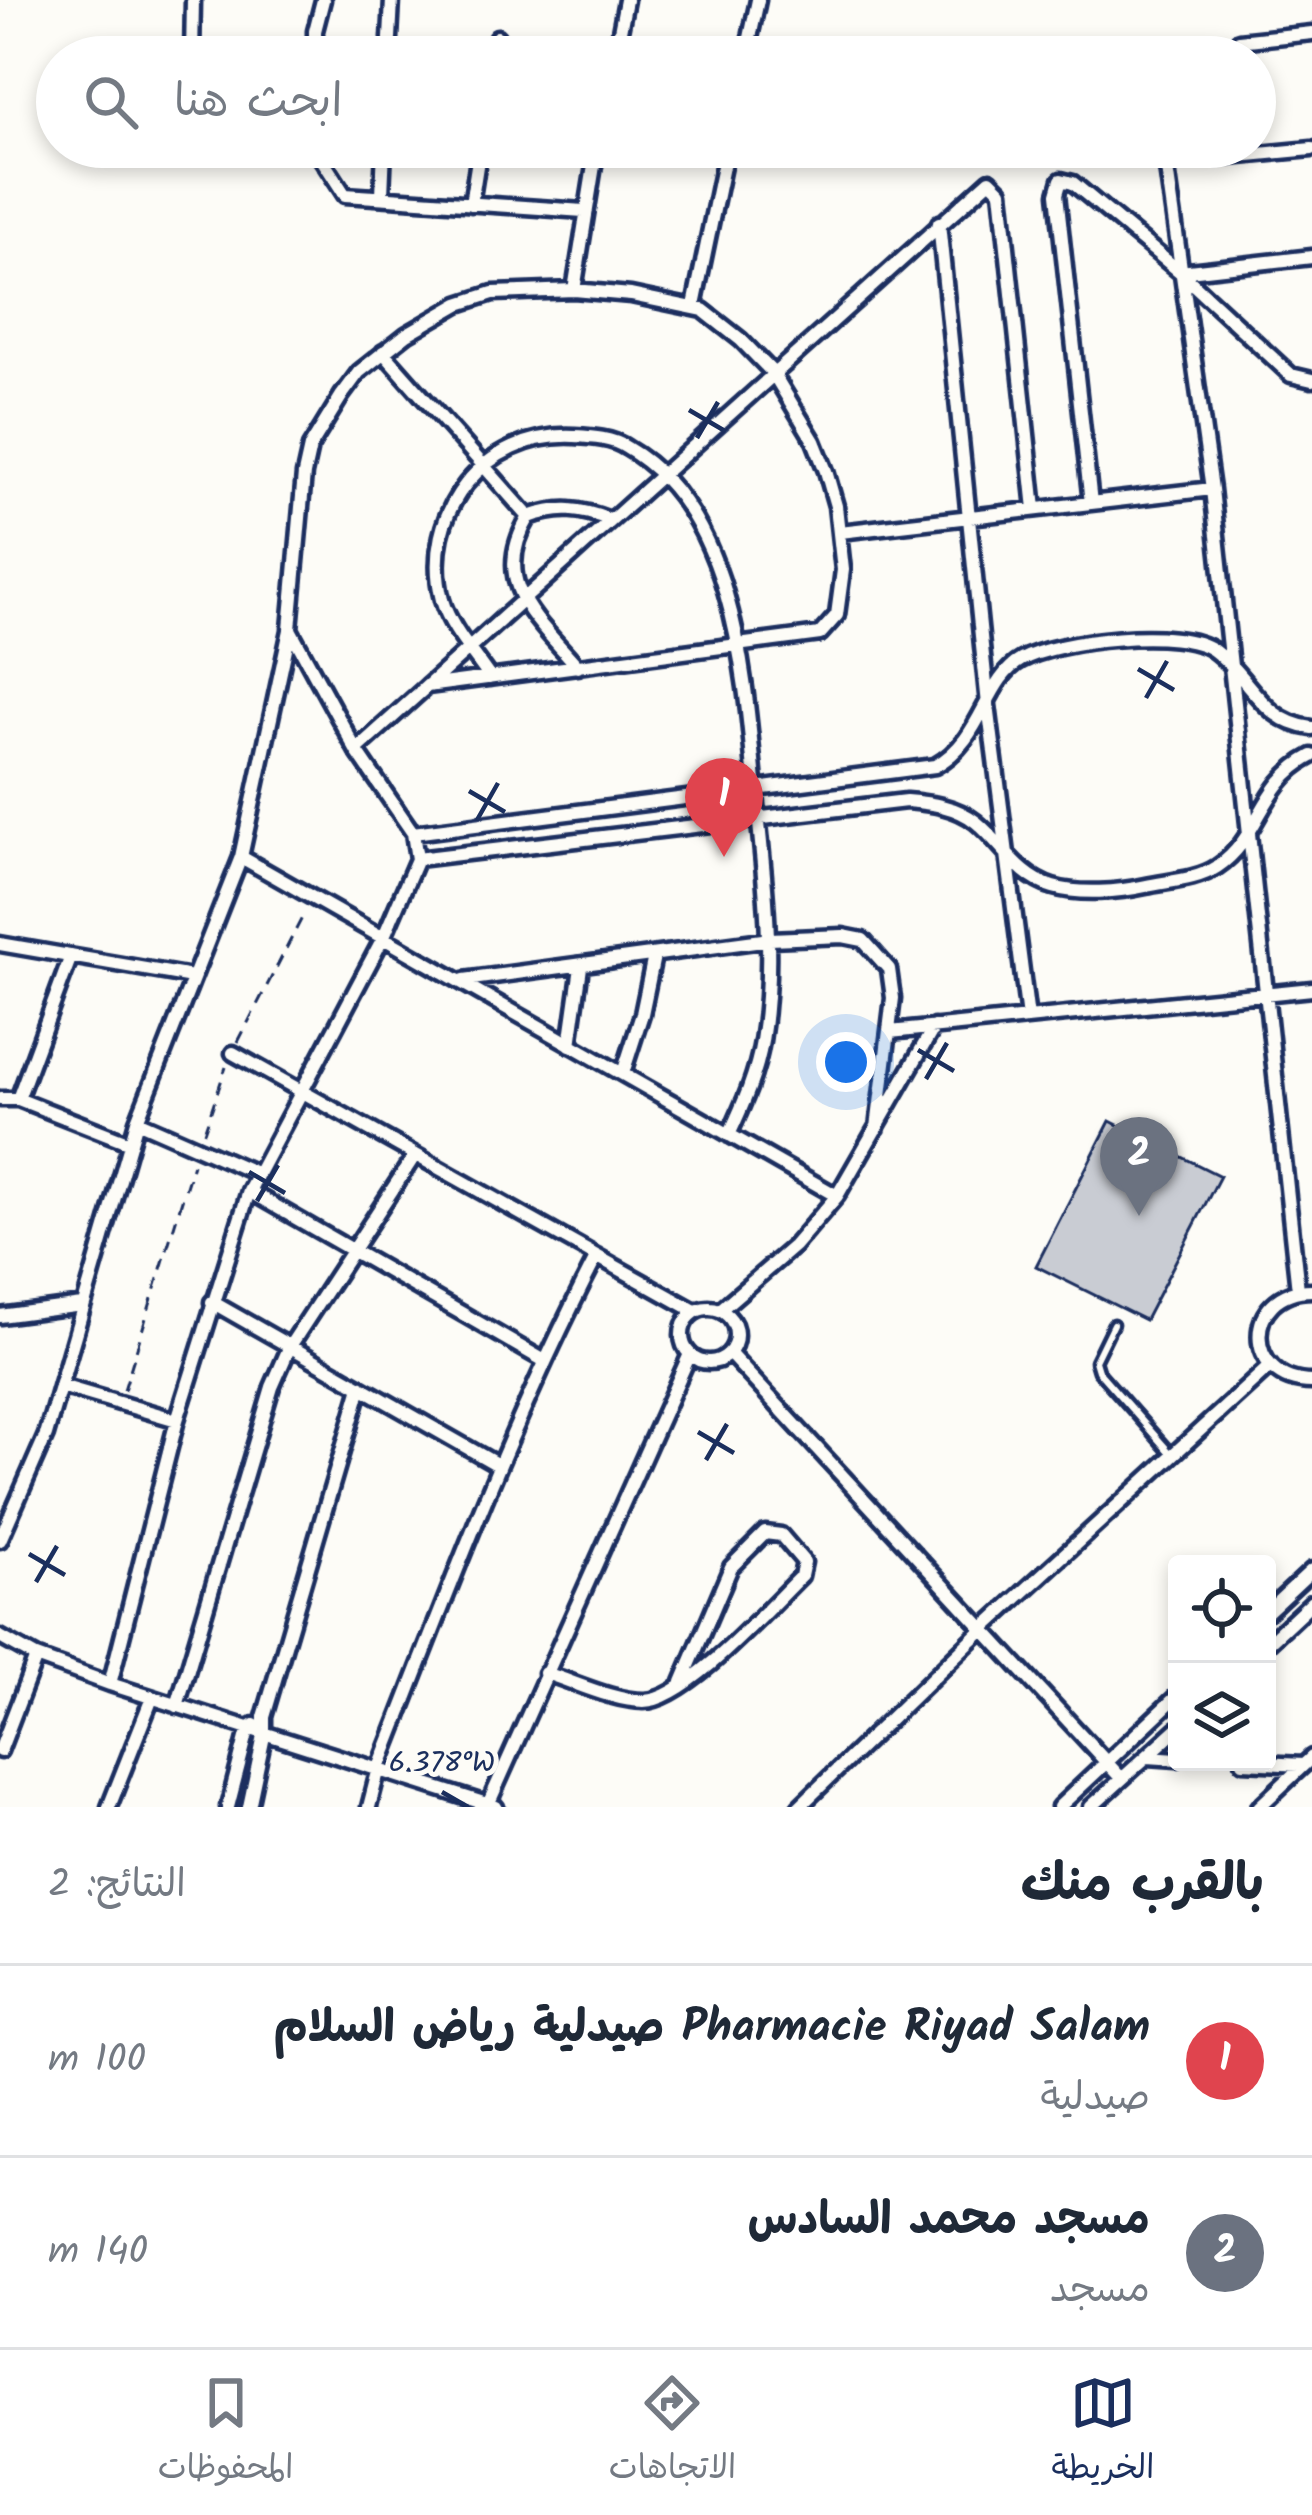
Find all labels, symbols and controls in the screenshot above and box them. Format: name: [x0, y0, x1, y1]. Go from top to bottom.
search box: [36, 36, 1276, 168]
text: ابحث هنا: [174, 67, 342, 139]
icon: search: [78, 69, 144, 135]
pin: 1: [685, 758, 763, 857]
your location: [816, 1032, 876, 1092]
pin: 2: [1100, 1117, 1178, 1216]
map controls: [1168, 1555, 1276, 1771]
button: locate: [1168, 1555, 1276, 1663]
button: layers: [1168, 1663, 1276, 1771]
text: 6.378°W: [389, 1740, 495, 1788]
text: بالقرب منك: [1021, 1845, 1264, 1926]
text: النتائج: 2: [48, 1855, 186, 1917]
text: Pharmacie Riyad Salam صيدلية رياض السلام: [274, 1993, 1150, 2065]
text: 100 m: [48, 2030, 146, 2092]
text: 1: [1219, 2030, 1231, 2092]
text: صيدلية: [1040, 2068, 1150, 2130]
text: مسجد محمد السادس: [748, 2185, 1150, 2257]
text: 140 m: [48, 2222, 148, 2284]
text: 2: [1214, 2222, 1236, 2284]
text: مسجد: [1050, 2260, 1150, 2322]
tab: المحفوظات: [158, 2370, 294, 2496]
tab: الاتجاهات: [609, 2370, 736, 2496]
tab: الخريطة: [1051, 2370, 1154, 2496]

